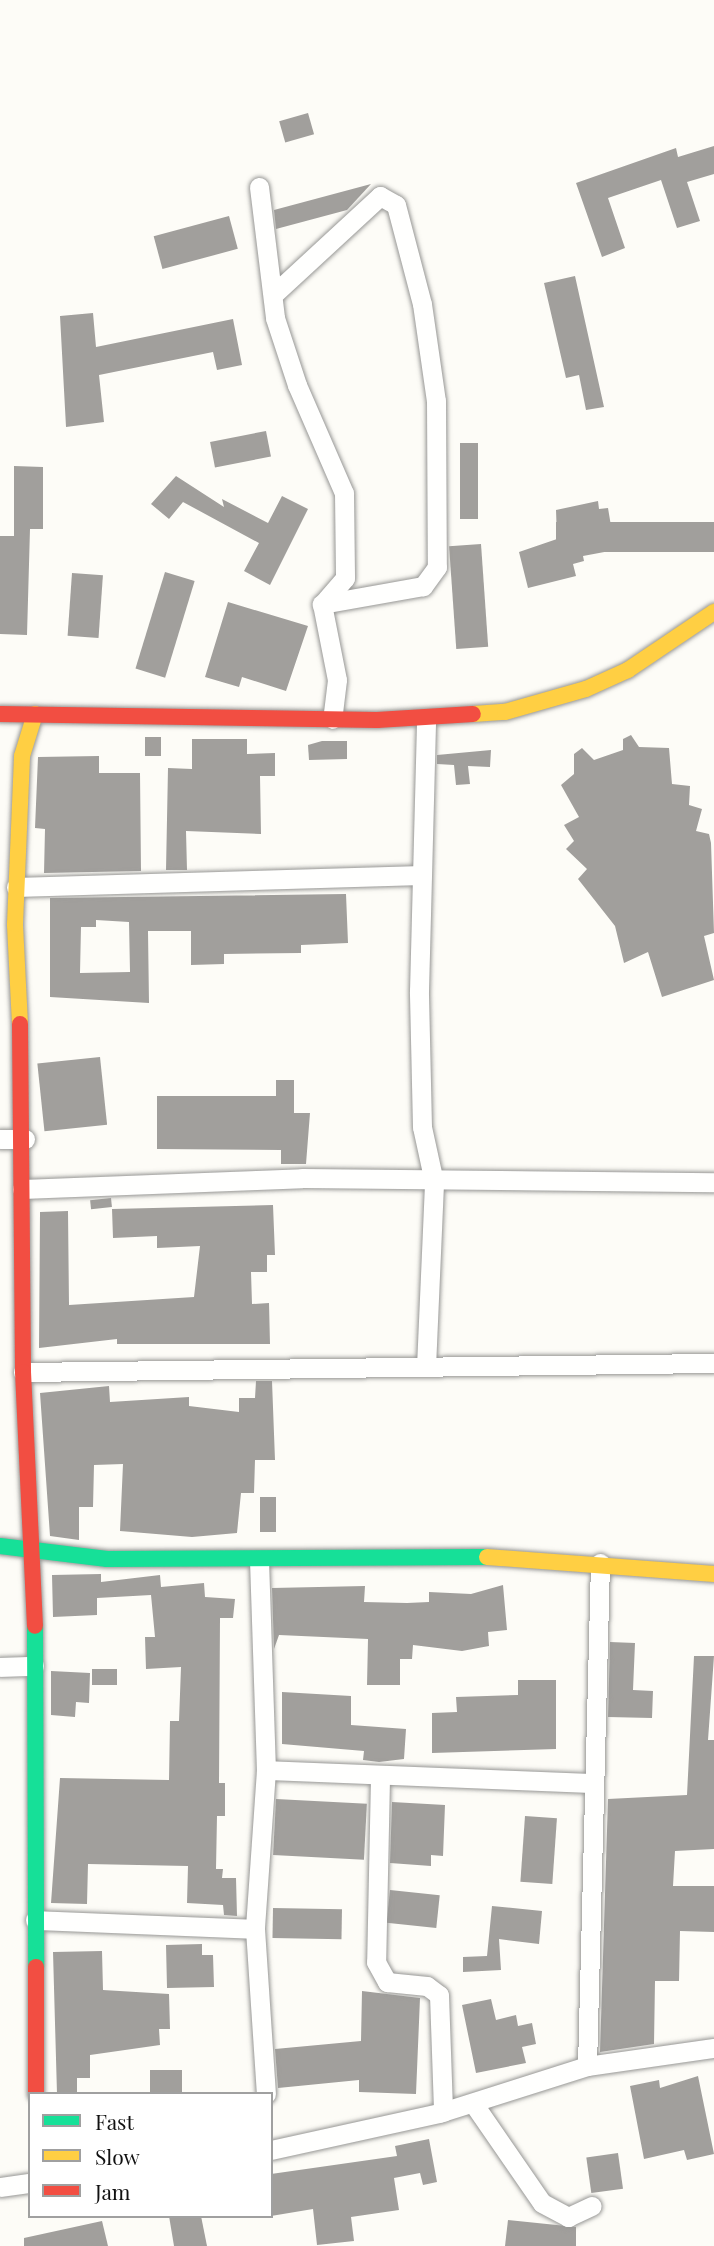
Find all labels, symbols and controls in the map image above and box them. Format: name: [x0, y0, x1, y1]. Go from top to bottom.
legend: [28, 2092, 273, 2218]
text: Fast: [95, 2107, 134, 2135]
text: Slow: [95, 2142, 140, 2170]
text: Jam: [95, 2177, 131, 2205]

